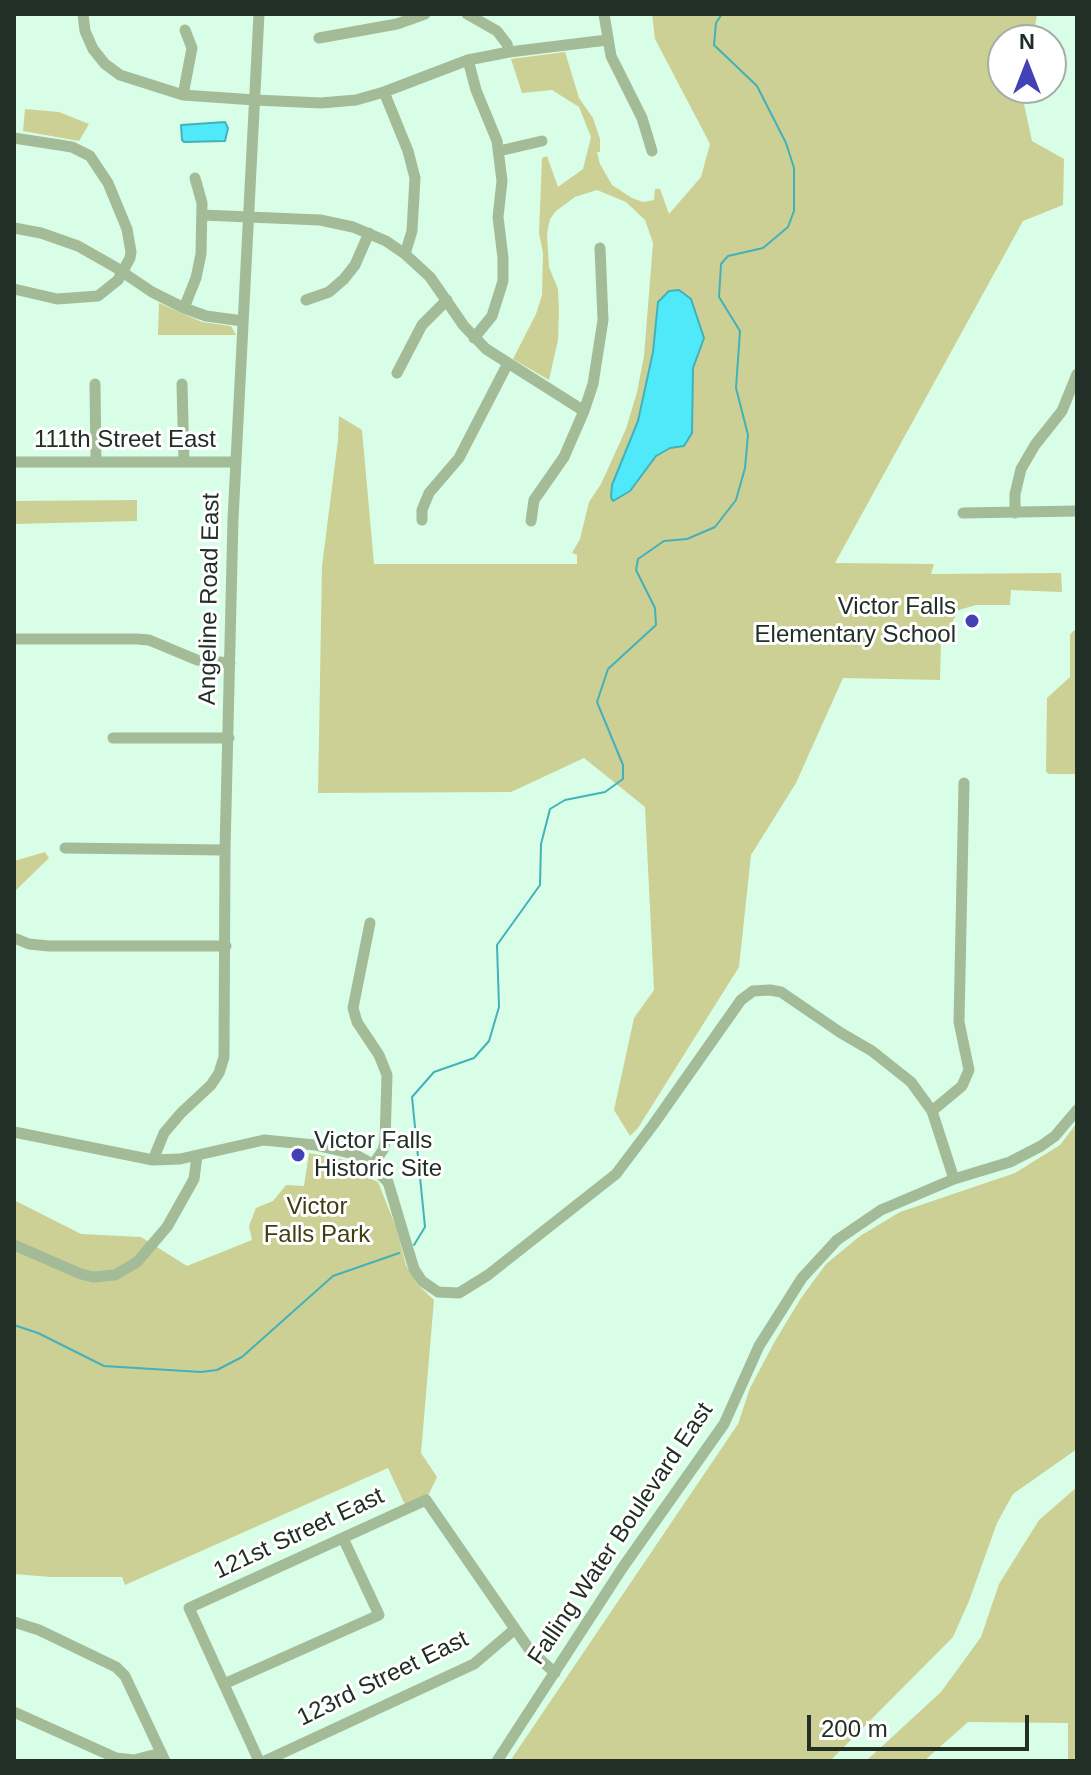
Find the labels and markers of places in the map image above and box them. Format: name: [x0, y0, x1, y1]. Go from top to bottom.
place label: Victor Falls Elementary School: [755, 593, 956, 649]
marker: Victor Falls Elementary School: [963, 612, 981, 630]
place label: Victor Falls Historic Site: [314, 1127, 442, 1183]
marker: Victor Falls Historic Site: [289, 1146, 307, 1164]

